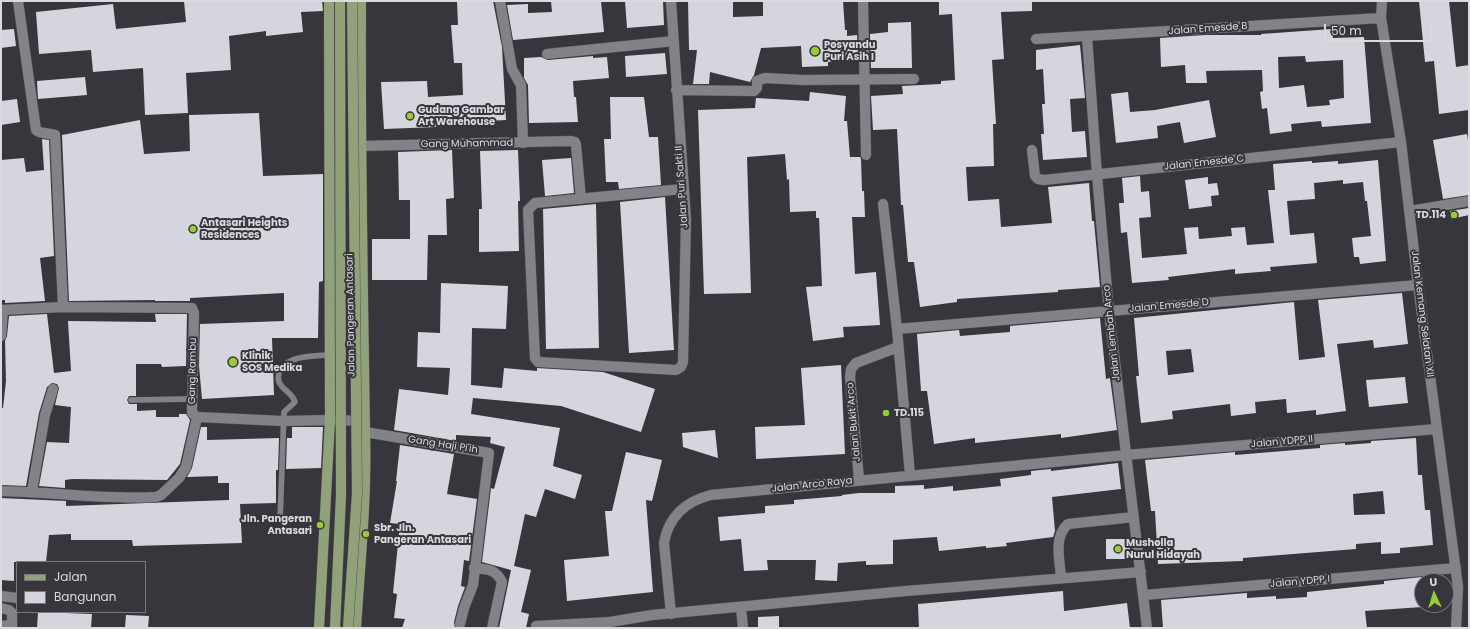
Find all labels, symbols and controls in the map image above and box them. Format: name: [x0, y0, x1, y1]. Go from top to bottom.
scale bar: [1326, 16, 1434, 42]
street label: Jalan Emesde B: [1168, 20, 1248, 38]
text: 50 m: [1331, 22, 1362, 39]
place label: Posyandu Puri Asih I: [824, 39, 876, 62]
marker: Posyandu Puri Asih I: [809, 45, 821, 57]
place label: Gudang Gambar Art Warehouse: [418, 104, 504, 128]
marker: Gudang Gambar Art Warehouse: [405, 111, 415, 121]
street label: Gang Muhammad: [421, 137, 513, 151]
street label: Jalan Puri Sakti II: [673, 145, 691, 229]
street label: Jalan Emesde C: [1163, 153, 1245, 173]
place label: TD.114: [1416, 209, 1446, 221]
marker: TD.114: [1449, 210, 1459, 220]
place label: Antasari Heights Residences: [201, 217, 287, 240]
marker: Antasari Heights Residences: [188, 224, 198, 234]
street label: Jalan Kemang Selatan XII: [1408, 250, 1436, 378]
street label: Jalan Pangeran Antasari: [344, 253, 358, 377]
street label: Jalan Lembah Arco: [1101, 284, 1123, 382]
street label: Jalan Emesde D: [1129, 297, 1209, 315]
street label: Gang Rambu: [186, 338, 200, 404]
place label: Klinik SOS Medika: [242, 350, 302, 374]
marker: Klinik SOS Medika: [227, 356, 239, 368]
street label: Jalan Bukit Arco: [845, 382, 863, 462]
place label: TD.115: [894, 407, 924, 419]
marker: TD.115: [881, 408, 891, 418]
street label: Jalan YDPP II: [1250, 433, 1314, 451]
street label: Gang Haji Pi'ih: [407, 434, 479, 456]
street label: Jalan Arco Raya: [771, 475, 853, 495]
place label: Jln. Pangeran Antasari: [241, 513, 312, 536]
marker: Jln. Pangeran Antasari: [315, 520, 325, 530]
place label: Sbr. Jln. Pangeran Antasari: [374, 522, 471, 546]
marker: Sbr. Jln. Pangeran Antasari: [361, 529, 371, 539]
place label: Musholla Nurul Hidayah: [1126, 537, 1200, 560]
marker: Musholla Nurul Hidayah: [1113, 544, 1123, 554]
legend: [16, 561, 146, 613]
text: Jalan: [54, 568, 87, 585]
street label: Jalan YDPP I: [1270, 573, 1330, 591]
north arrow: [1414, 573, 1454, 613]
text: U: [1429, 574, 1438, 590]
text: Bangunan: [54, 588, 116, 605]

